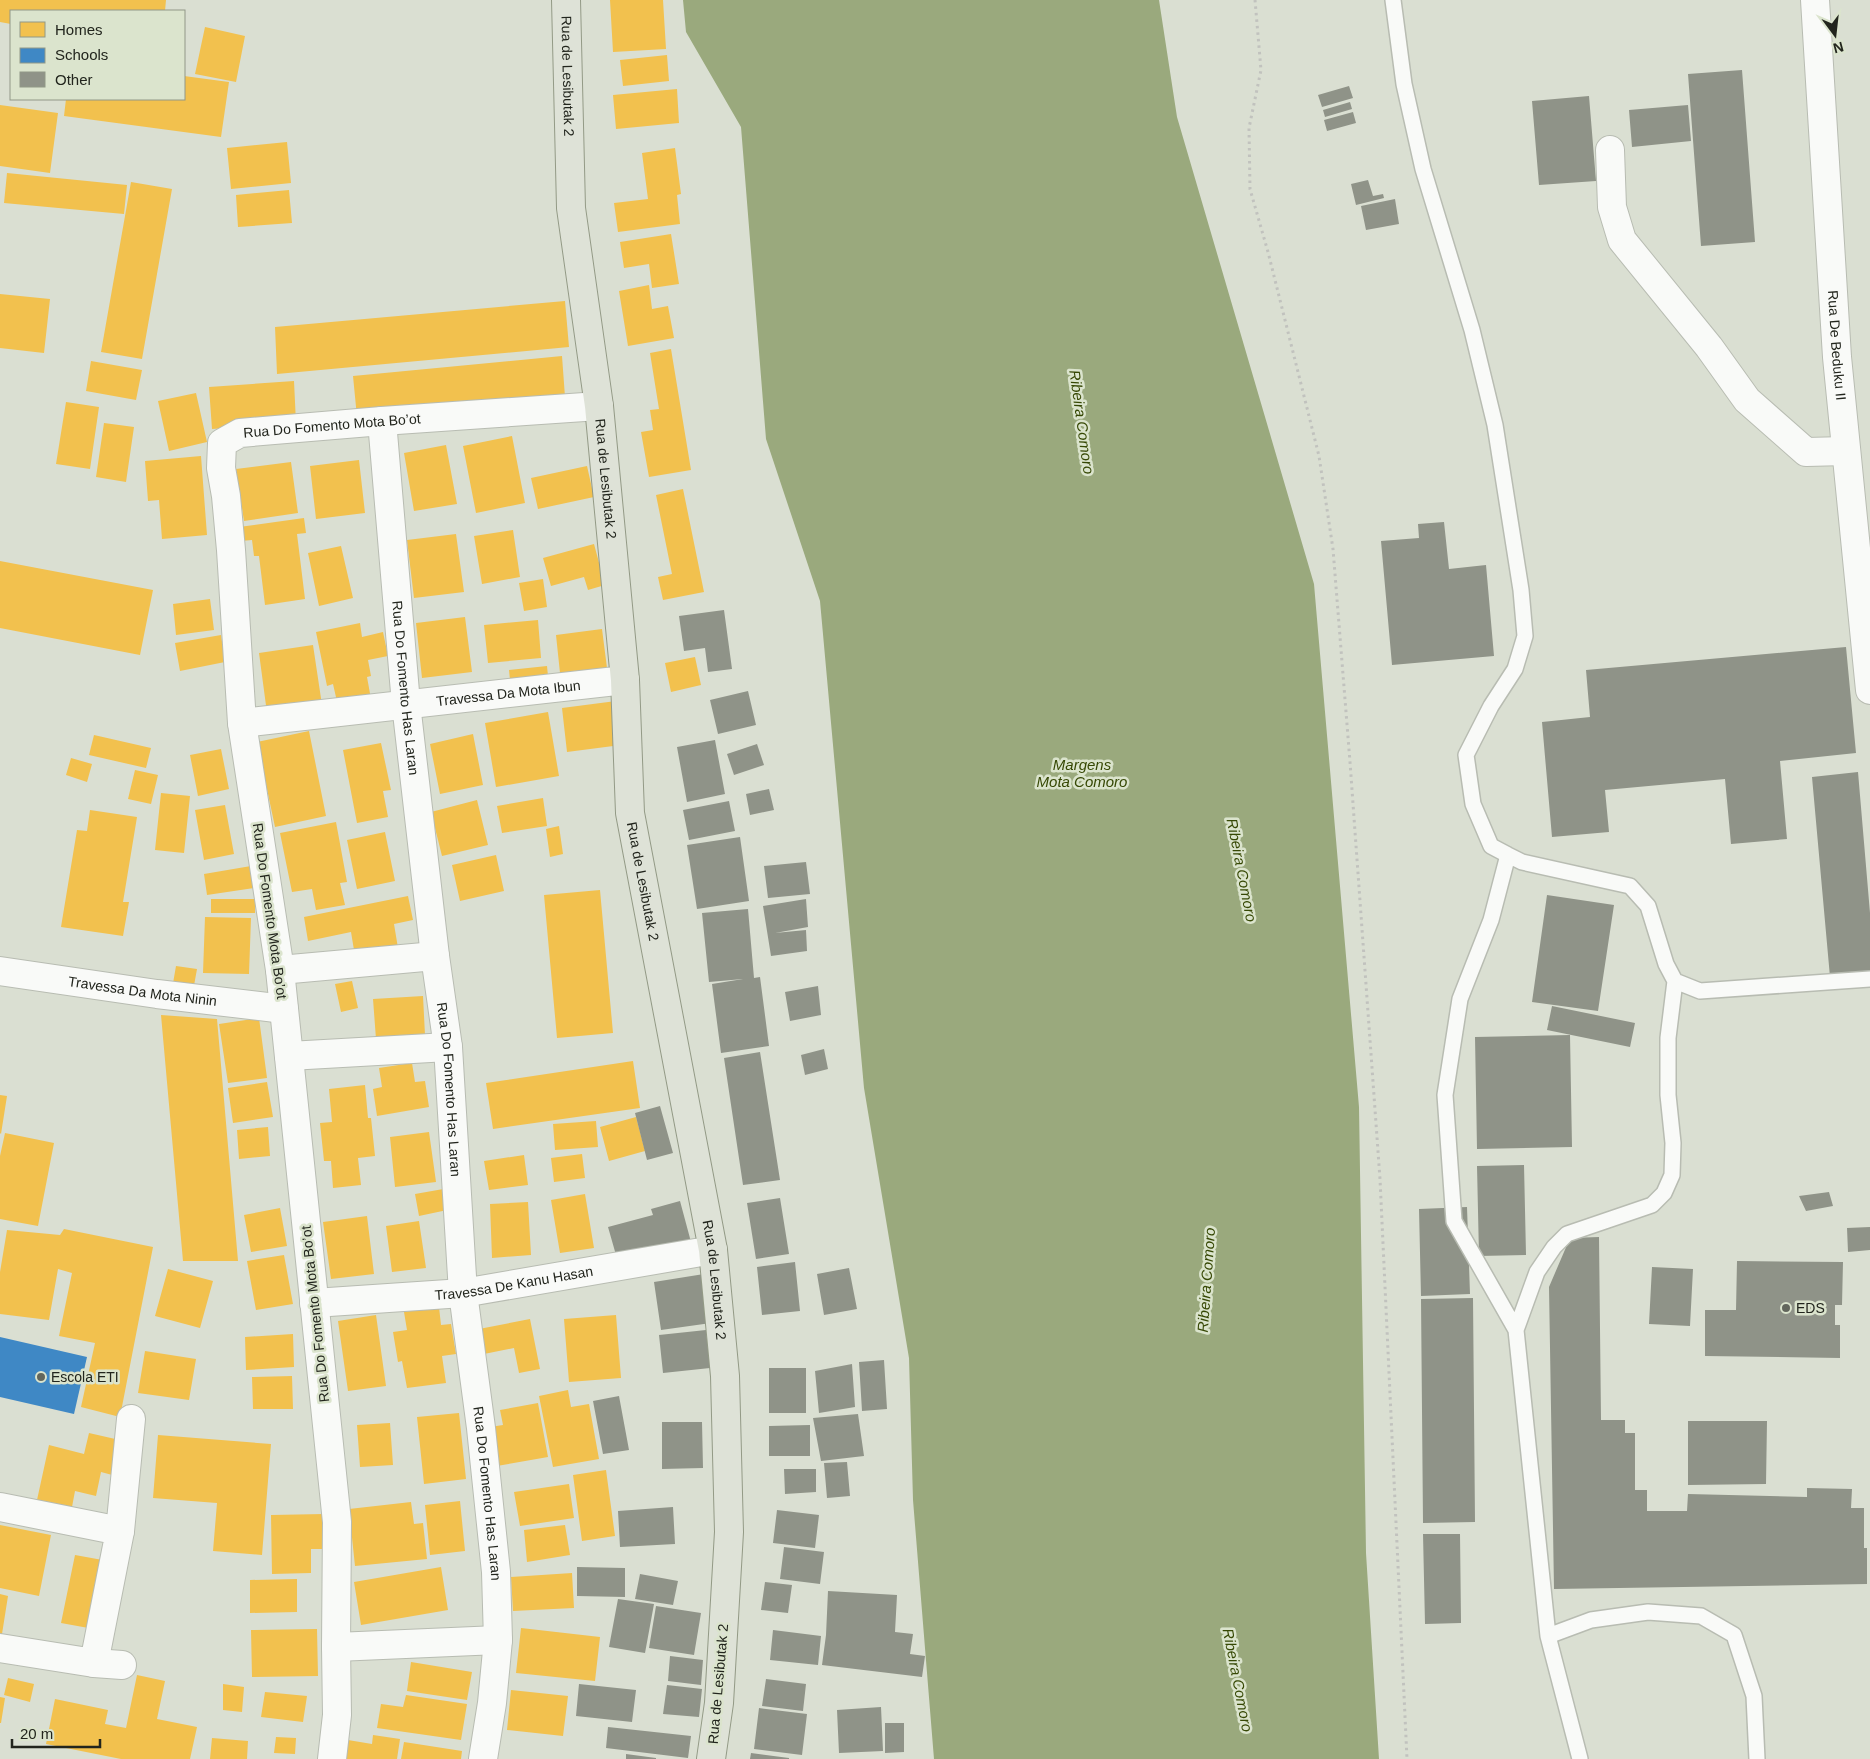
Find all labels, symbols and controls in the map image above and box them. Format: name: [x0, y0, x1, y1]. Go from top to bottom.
legend: [10, 10, 185, 100]
north arrow: [1810, 10, 1860, 60]
street label: Rua de Lesibutak 2: [558, 15, 577, 137]
text: Homes: [55, 21, 103, 38]
text: N: [1831, 39, 1845, 57]
text: Schools: [55, 46, 108, 63]
text: Other: [55, 71, 93, 88]
street label: Rua De Beduku II: [1825, 290, 1849, 401]
water label: Ribeira Comoro: [1066, 369, 1098, 475]
street label: Rua Do Fomento Mota Bo’ot: [243, 410, 421, 441]
street label: Rua de Lesibutak 2: [592, 418, 620, 540]
street label: Rua Do Fomento Has Laran: [389, 600, 422, 776]
street label: Travessa Da Mota Ibun: [435, 677, 581, 709]
water label: Margens Mota Comoro: [1037, 756, 1127, 790]
water label: Ribeira Comoro: [1224, 817, 1260, 923]
street label: Rua de Lesibutak 2: [624, 821, 662, 942]
street label: Rua Do Fomento Mota Bo’ot: [250, 822, 290, 1000]
street label: Travessa Da Mota Ninin: [67, 973, 218, 1009]
street label: Rua Do Fomento Has Laran: [434, 1001, 464, 1177]
street label: Rua de Lesibutak 2: [699, 1218, 730, 1341]
street label: Rua Do Fomento Mota Bo’ot: [298, 1225, 332, 1403]
water label: Ribeira Comoro: [1194, 1227, 1218, 1333]
street label: Travessa De Kanu Hasan: [434, 1263, 594, 1303]
place label: EDS: [1796, 1300, 1825, 1316]
marker: EDS: [1780, 1302, 1792, 1314]
place label: Escola ETI: [51, 1369, 119, 1385]
marker: Escola ETI: [35, 1371, 47, 1383]
street label: Rua Do Fomento Has Laran: [470, 1405, 504, 1581]
street label: Rua de Lesibutak 2: [705, 1623, 731, 1745]
water label: Ribeira Comoro: [1220, 1627, 1256, 1733]
scale bar: [12, 1716, 100, 1748]
text: 20 m: [20, 1725, 53, 1742]

